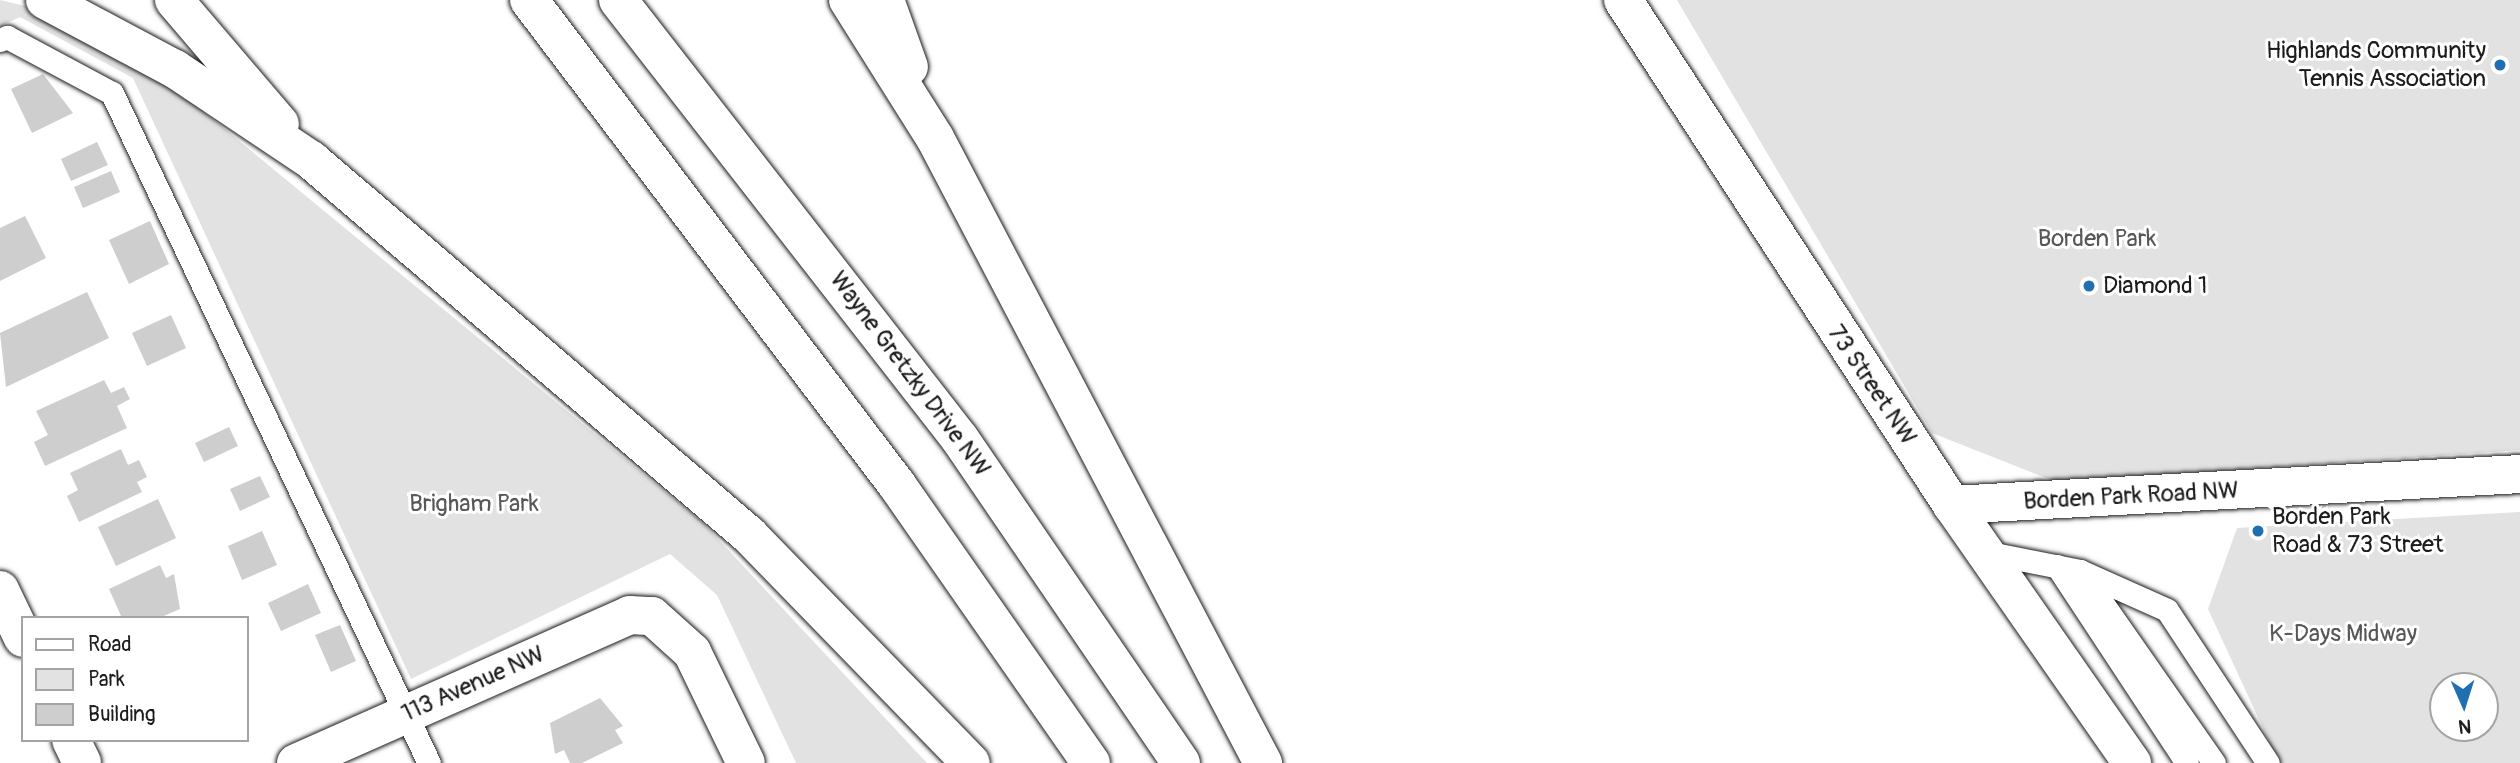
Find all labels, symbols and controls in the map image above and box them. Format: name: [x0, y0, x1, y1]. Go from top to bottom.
place label: Highlands Community Tennis Association: [2266, 37, 2486, 93]
marker: Highlands Community Tennis Association: [2492, 57, 2508, 73]
park label: Borden Park: [2038, 225, 2156, 253]
street label: Wayne Gretzky Drive NW: [824, 266, 996, 482]
place label: Diamond 1: [2103, 272, 2207, 300]
marker: Diamond 1: [2081, 278, 2097, 294]
street label: 73 Street NW: [1821, 320, 1923, 450]
street label: Borden Park Road NW: [2023, 476, 2239, 516]
park label: Brigham Park: [409, 490, 539, 518]
place label: Borden Park Road & 73 Street: [2272, 503, 2444, 559]
marker: Borden Park Road & 73 Street: [2250, 523, 2266, 539]
legend: [21, 616, 248, 742]
park label: K-Days Midway: [2269, 620, 2417, 648]
text: Road: [88, 631, 132, 658]
street label: 113 Avenue NW: [397, 640, 549, 728]
text: Park: [88, 666, 125, 693]
north arrow: [2429, 672, 2499, 742]
text: Building: [88, 701, 155, 728]
text: N: [2458, 714, 2472, 738]

